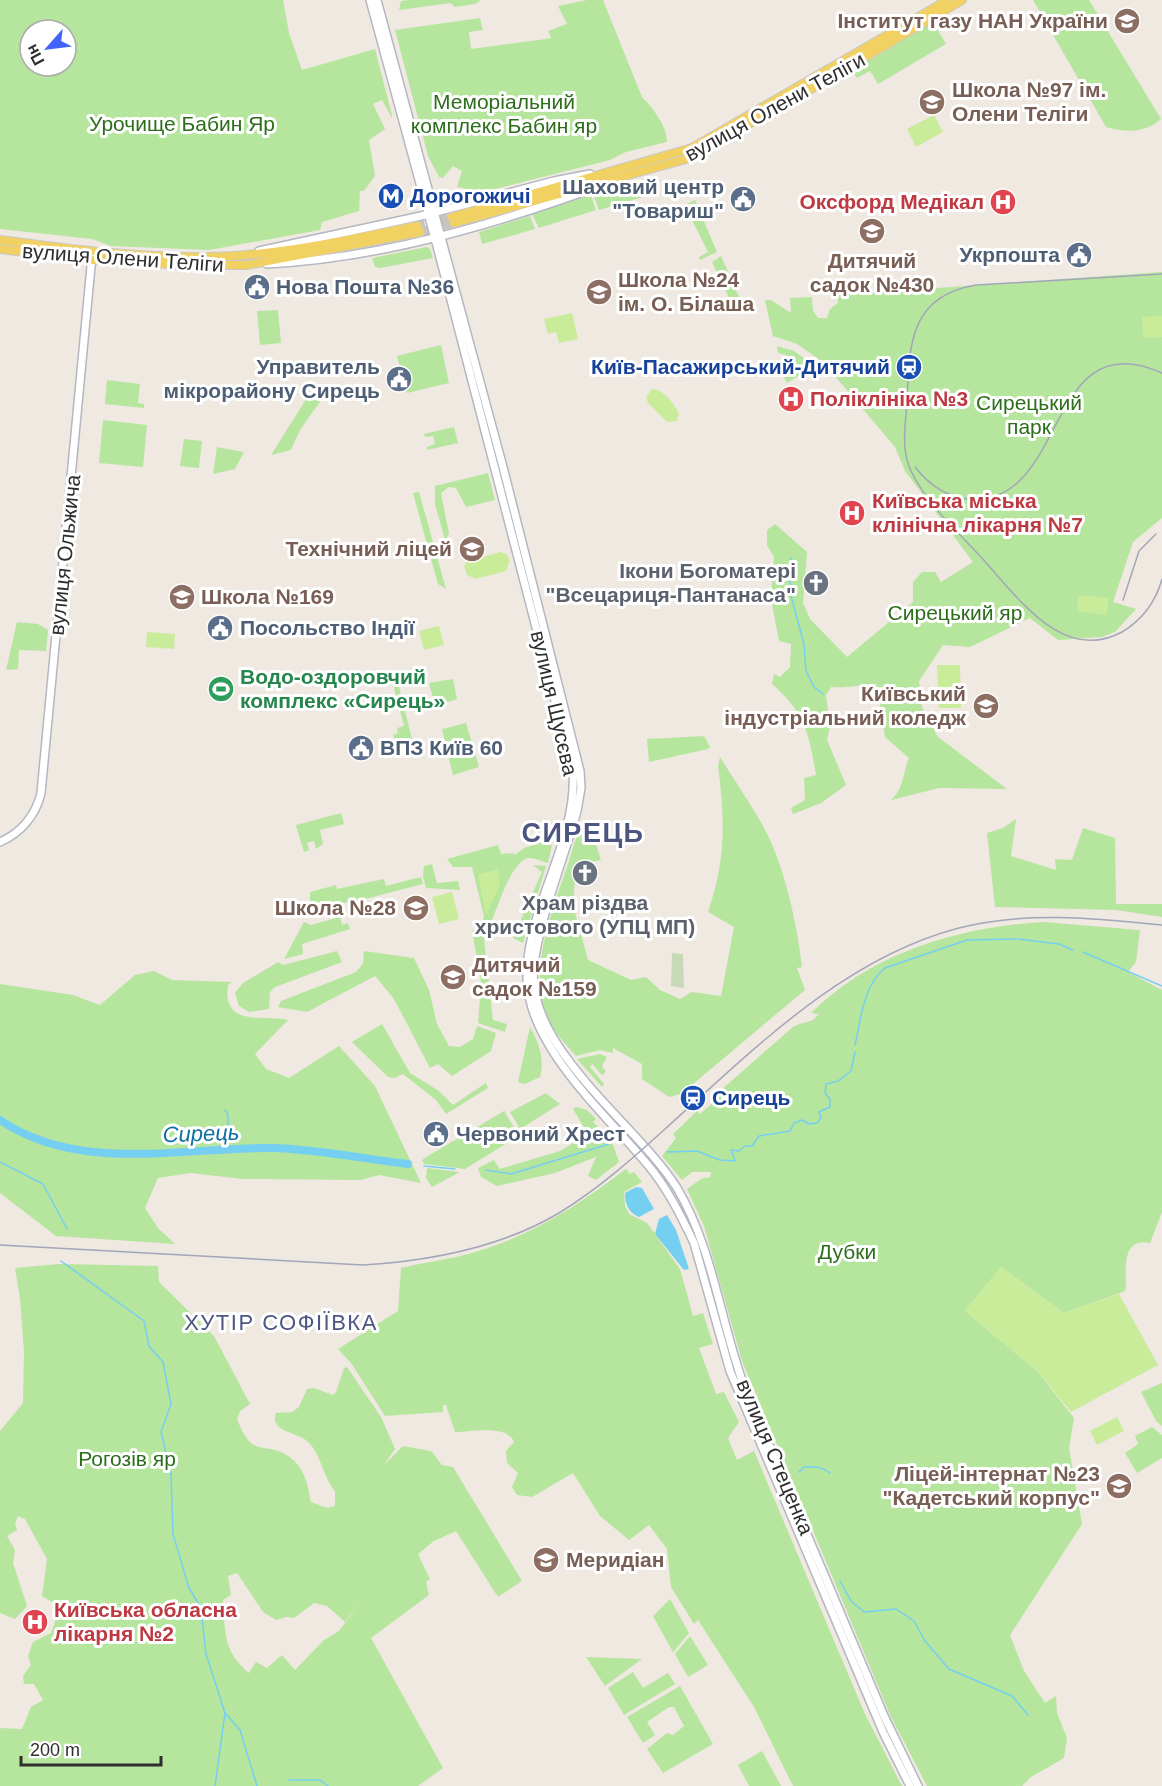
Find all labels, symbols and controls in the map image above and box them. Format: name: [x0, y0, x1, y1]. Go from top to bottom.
school or university icon: Інститут газу НАН України: [1112, 6, 1142, 36]
place label: Інститут газу НАН України: [838, 9, 1108, 32]
north arrow: [18, 18, 78, 78]
text: Пн: [23, 41, 48, 68]
street label: вулиця Олени Теліги: [681, 48, 869, 166]
place label: Школа №97 ім. Олени Теліги: [952, 78, 1106, 125]
school or university icon: Школа №97 ім. Олени Теліги: [917, 87, 947, 117]
park label: Меморіальний комплекс Бабин яр: [411, 90, 597, 137]
park label: Урочище Бабин Яр: [89, 112, 275, 135]
place label: Шаховий центр "Товариш": [562, 175, 724, 222]
metro station icon: Дорогожичі: [376, 181, 406, 211]
place label: Дорогожичі: [410, 184, 531, 207]
public building icon: Шаховий центр "Товариш": [728, 184, 758, 214]
hospital icon: Оксфорд Медікал: [988, 187, 1018, 217]
place label: Оксфорд Медікал: [799, 190, 984, 213]
school or university icon: Дитячий садок №430: [857, 216, 887, 246]
street label: вулиця Олени Теліги: [21, 239, 225, 276]
public building icon: Укрпошта: [1064, 240, 1094, 270]
place label: Укрпошта: [959, 243, 1060, 266]
place label: Дитячий садок №430: [810, 249, 934, 296]
place label: Школа №24 ім. О. Білаша: [618, 268, 754, 315]
public building icon: Нова Пошта №36: [242, 272, 272, 302]
place label: Нова Пошта №36: [276, 275, 454, 298]
school or university icon: Школа №24 ім. О. Білаша: [584, 277, 614, 307]
station icon: Київ-Пасажирський-Дитячий: [894, 352, 924, 382]
place label: Управитель мікрорайону Сирець: [164, 355, 380, 402]
place label: Київ-Пасажирський-Дитячий: [591, 355, 890, 378]
public building icon: Управитель мікрорайону Сирець: [384, 364, 414, 394]
hospital icon: Поліклініка №3: [776, 384, 806, 414]
place label: Поліклініка №3: [810, 387, 968, 410]
park label: Сирецький парк: [976, 391, 1082, 438]
street label: вулиця Ольжича: [45, 473, 84, 637]
place label: Київська міська клінічна лікарня №7: [872, 489, 1083, 536]
hospital icon: Київська міська клінічна лікарня №7: [837, 498, 867, 528]
school or university icon: Технічний ліцей: [457, 534, 487, 564]
place label: Технічний ліцей: [285, 537, 452, 560]
place label: Ікони Богоматері "Всецариця-Пантанаса": [545, 559, 796, 606]
church icon: Ікони Богоматері "Всецариця-Пантанаса": [801, 568, 831, 598]
school or university icon: Школа №169: [167, 582, 197, 612]
place label: Школа №169: [201, 585, 334, 608]
park label: Сирецький яр: [888, 601, 1022, 624]
public building icon: Посольство Індії: [205, 613, 235, 643]
place label: Посольство Індії: [240, 616, 416, 639]
street label: вулиця Щусєва: [527, 628, 582, 778]
place label: Водо-оздоровчий комплекс «Сирець»: [240, 665, 445, 712]
sports icon: Водо-оздоровчий комплекс «Сирець»: [206, 674, 236, 704]
place label: Київський індустріальний коледж: [724, 682, 967, 729]
school or university icon: Київський індустріальний коледж: [971, 691, 1001, 721]
public building icon: ВПЗ Київ 60: [346, 733, 376, 763]
place label: ВПЗ Київ 60: [380, 736, 503, 759]
district label: СИРЕЦЬ: [521, 818, 645, 848]
church icon: Храм різдва христового (УПЦ МП): [570, 858, 600, 888]
place label: Храм різдва христового (УПЦ МП): [475, 891, 695, 938]
school or university icon: Школа №28: [401, 893, 431, 923]
place label: Школа №28: [275, 896, 396, 919]
place label: Дитячий садок №159: [472, 953, 597, 1000]
school or university icon: Дитячий садок №159: [438, 962, 468, 992]
station icon: Сирець: [678, 1083, 708, 1113]
place label: Сирець: [712, 1086, 790, 1109]
public building icon: Червоний Хрест: [421, 1119, 451, 1149]
water label: Сирець: [162, 1120, 240, 1147]
place label: Червоний Хрест: [456, 1122, 625, 1145]
park label: Дубки: [818, 1240, 876, 1263]
district label: ХУТІР СОФІЇВКА: [184, 1310, 378, 1335]
street label: вулиця Стеценка: [732, 1376, 819, 1538]
park label: Рогозів яр: [78, 1447, 176, 1470]
place label: Ліцей-інтернат №23 "Кадетський корпус": [882, 1462, 1100, 1509]
school or university icon: Ліцей-інтернат №23 "Кадетський корпус": [1104, 1471, 1134, 1501]
school or university icon: Меридіан: [531, 1545, 561, 1575]
place label: Меридіан: [566, 1548, 664, 1571]
place label: Київська обласна лікарня №2: [54, 1598, 237, 1645]
hospital icon: Київська обласна лікарня №2: [20, 1607, 50, 1637]
scale bar: [21, 1729, 160, 1767]
text: 200 m: [30, 1740, 80, 1760]

